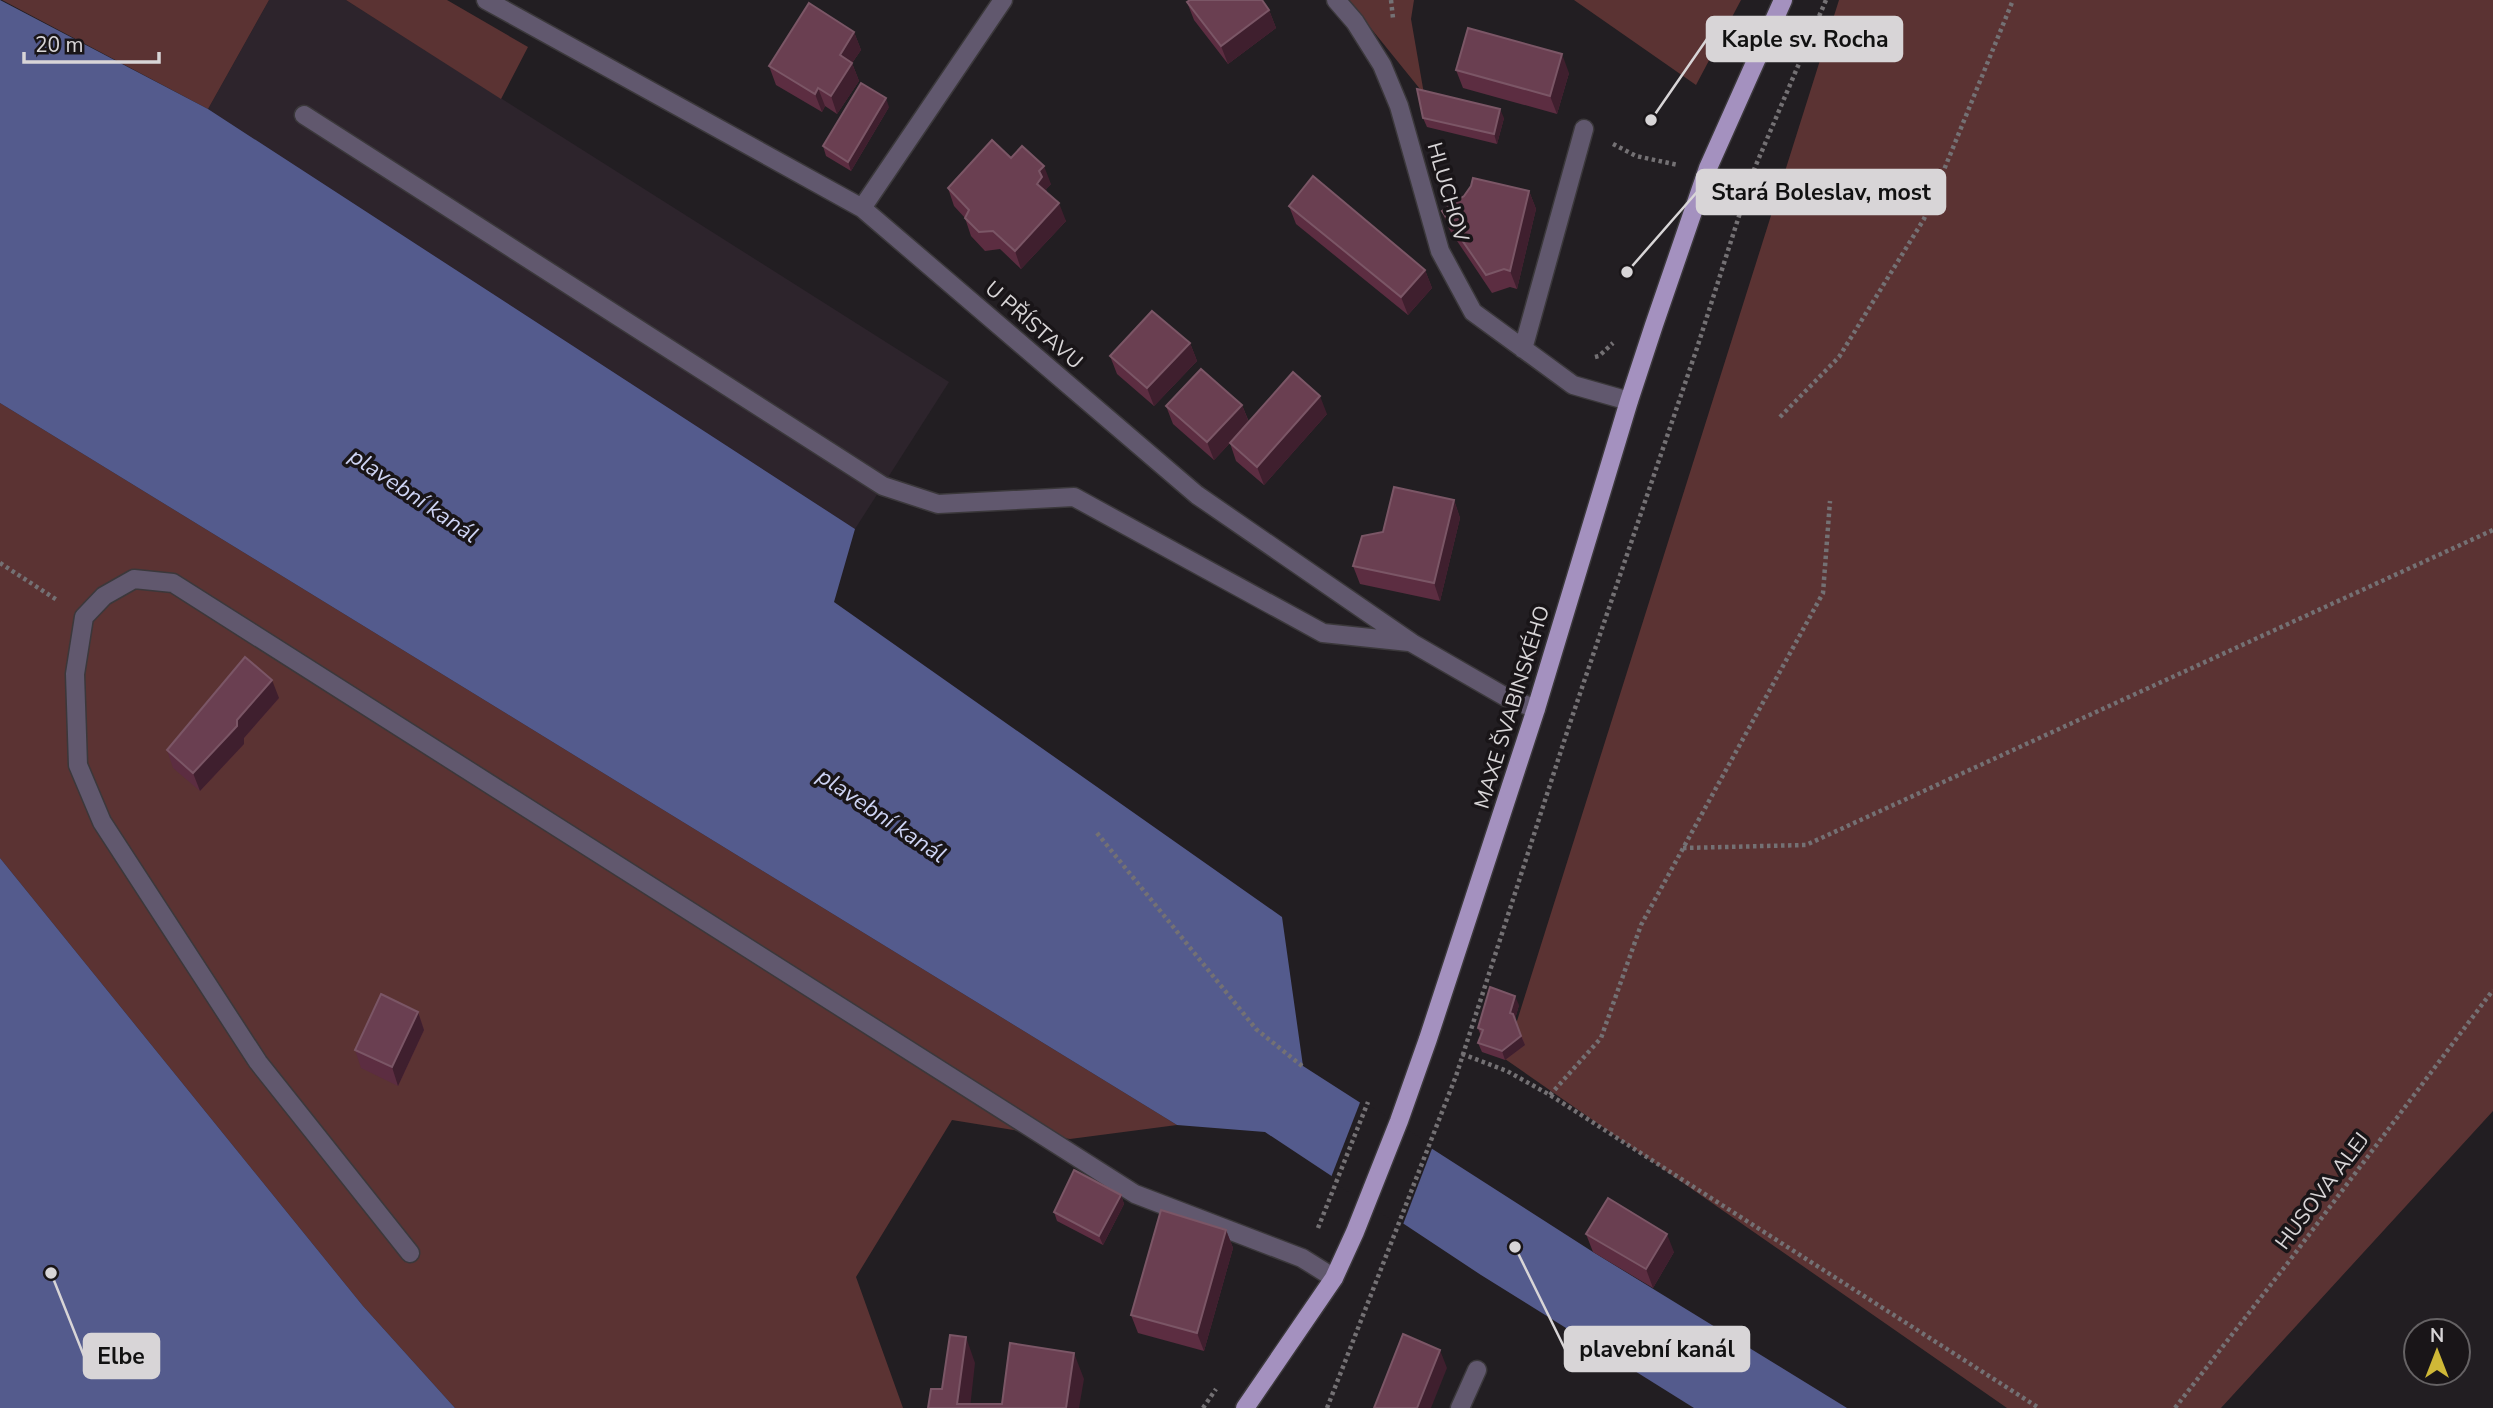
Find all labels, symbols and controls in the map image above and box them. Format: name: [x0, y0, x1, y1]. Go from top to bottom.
callout: Kaple sv. Rocha: [1707, 17, 1902, 61]
scale bar: [24, 21, 159, 65]
text: Kaple sv. Rocha: [1721, 24, 1889, 55]
text: 20 m: [35, 31, 84, 59]
street label: HLUCHOV: [1420, 139, 1476, 246]
callout: Stará Boleslav, most: [1697, 170, 1945, 214]
text: Stará Boleslav, most: [1711, 177, 1931, 208]
street label: U PŘÍSTAVU: [979, 275, 1089, 375]
water label: plavební kanál: [343, 441, 484, 550]
street label: MAXE ŠVABINSKÉHO: [1468, 602, 1556, 812]
water label: plavební kanál: [811, 761, 952, 870]
street label: HUSOVA ALEJ: [2269, 1127, 2375, 1255]
north arrow: [2402, 1317, 2472, 1387]
text: N: [2430, 1323, 2444, 1349]
callout: plavební kanál: [1565, 1327, 1749, 1371]
callout: Elbe: [84, 1334, 159, 1378]
text: plavební kanál: [1579, 1334, 1735, 1365]
text: Elbe: [97, 1341, 145, 1372]

